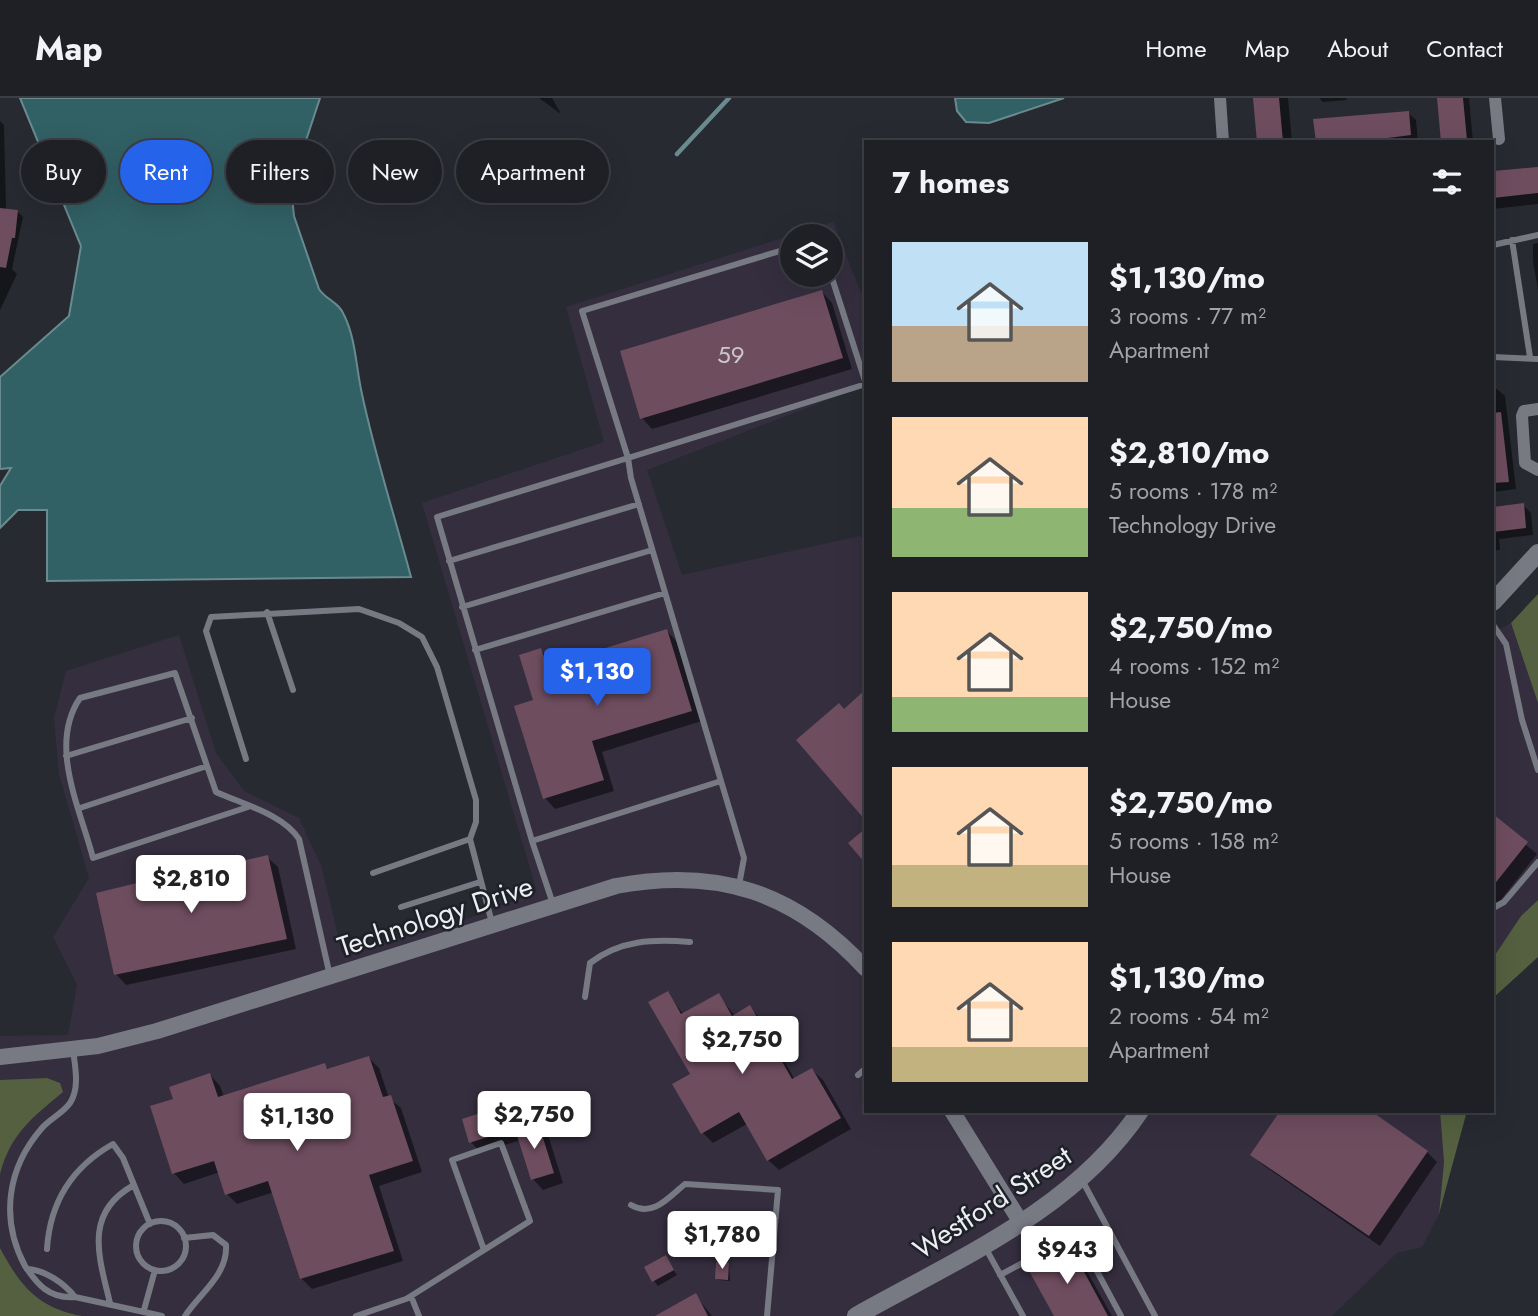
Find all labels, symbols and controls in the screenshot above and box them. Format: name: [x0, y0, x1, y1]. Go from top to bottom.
text: Map: [35, 25, 103, 72]
text: Home: [1145, 31, 1207, 66]
text: Map: [1245, 31, 1289, 66]
text: About: [1327, 31, 1388, 66]
text: Contact: [1426, 31, 1503, 66]
chip: Buy: [21, 140, 106, 203]
chip: Rent: [120, 140, 212, 203]
chip: Filters: [226, 140, 334, 203]
chip: New: [348, 140, 442, 203]
chip: Apartment: [456, 140, 609, 203]
text: 7 homes: [892, 161, 1009, 204]
icon: filters: [1428, 163, 1466, 201]
map controls: [780, 224, 843, 287]
button: layers: [780, 224, 843, 287]
text: $1,130/mo: [1109, 256, 1265, 299]
icon: home: [948, 270, 1032, 354]
text: 3 rooms · 77 m²: [1109, 299, 1266, 333]
text: Apartment: [1109, 333, 1209, 367]
house number: 59: [717, 337, 745, 372]
text: $2,810/mo: [1109, 431, 1269, 474]
icon: home: [948, 445, 1032, 529]
text: 5 rooms · 178 m²: [1109, 474, 1277, 508]
text: Technology Drive: [1109, 508, 1276, 542]
text: $2,750/mo: [1109, 606, 1273, 649]
icon: home: [948, 620, 1032, 704]
pin: $1,130: [540, 648, 654, 708]
text: 4 rooms · 152 m²: [1109, 649, 1279, 683]
text: $1,130: [560, 654, 634, 688]
text: House: [1109, 683, 1171, 717]
text: $2,750/mo: [1109, 781, 1273, 824]
icon: home: [948, 795, 1032, 879]
text: 5 rooms · 158 m²: [1109, 824, 1278, 858]
pin: $2,810: [134, 856, 248, 915]
text: House: [1109, 858, 1171, 892]
text: $2,810: [152, 861, 230, 895]
street label: Technology Drive: [332, 866, 538, 967]
text: $1,130/mo: [1109, 956, 1265, 999]
icon: home: [948, 970, 1032, 1054]
text: 2 rooms · 54 m²: [1109, 999, 1269, 1033]
pin: $2,750: [685, 1016, 799, 1076]
text: $2,750: [702, 1022, 782, 1056]
text: Apartment: [1109, 1033, 1209, 1067]
pin: $2,750: [477, 1091, 591, 1151]
pin: $1,130: [240, 1094, 354, 1153]
text: $2,750: [494, 1097, 574, 1131]
text: $1,130: [260, 1099, 334, 1133]
street label: Westford Street: [905, 1136, 1080, 1269]
pin: $1,780: [665, 1212, 779, 1271]
text: $1,780: [684, 1217, 760, 1251]
pin: $943: [1026, 1226, 1108, 1286]
text: $943: [1037, 1232, 1097, 1266]

